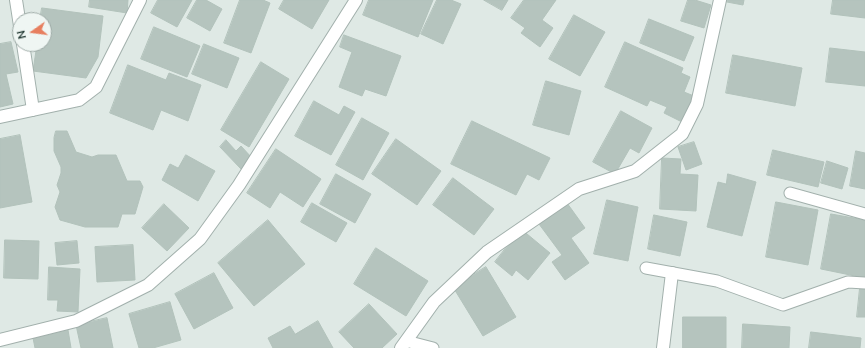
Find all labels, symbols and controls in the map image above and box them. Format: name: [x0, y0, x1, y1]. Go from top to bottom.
north arrow: [12, 12, 52, 52]
text: N: [14, 29, 29, 40]

